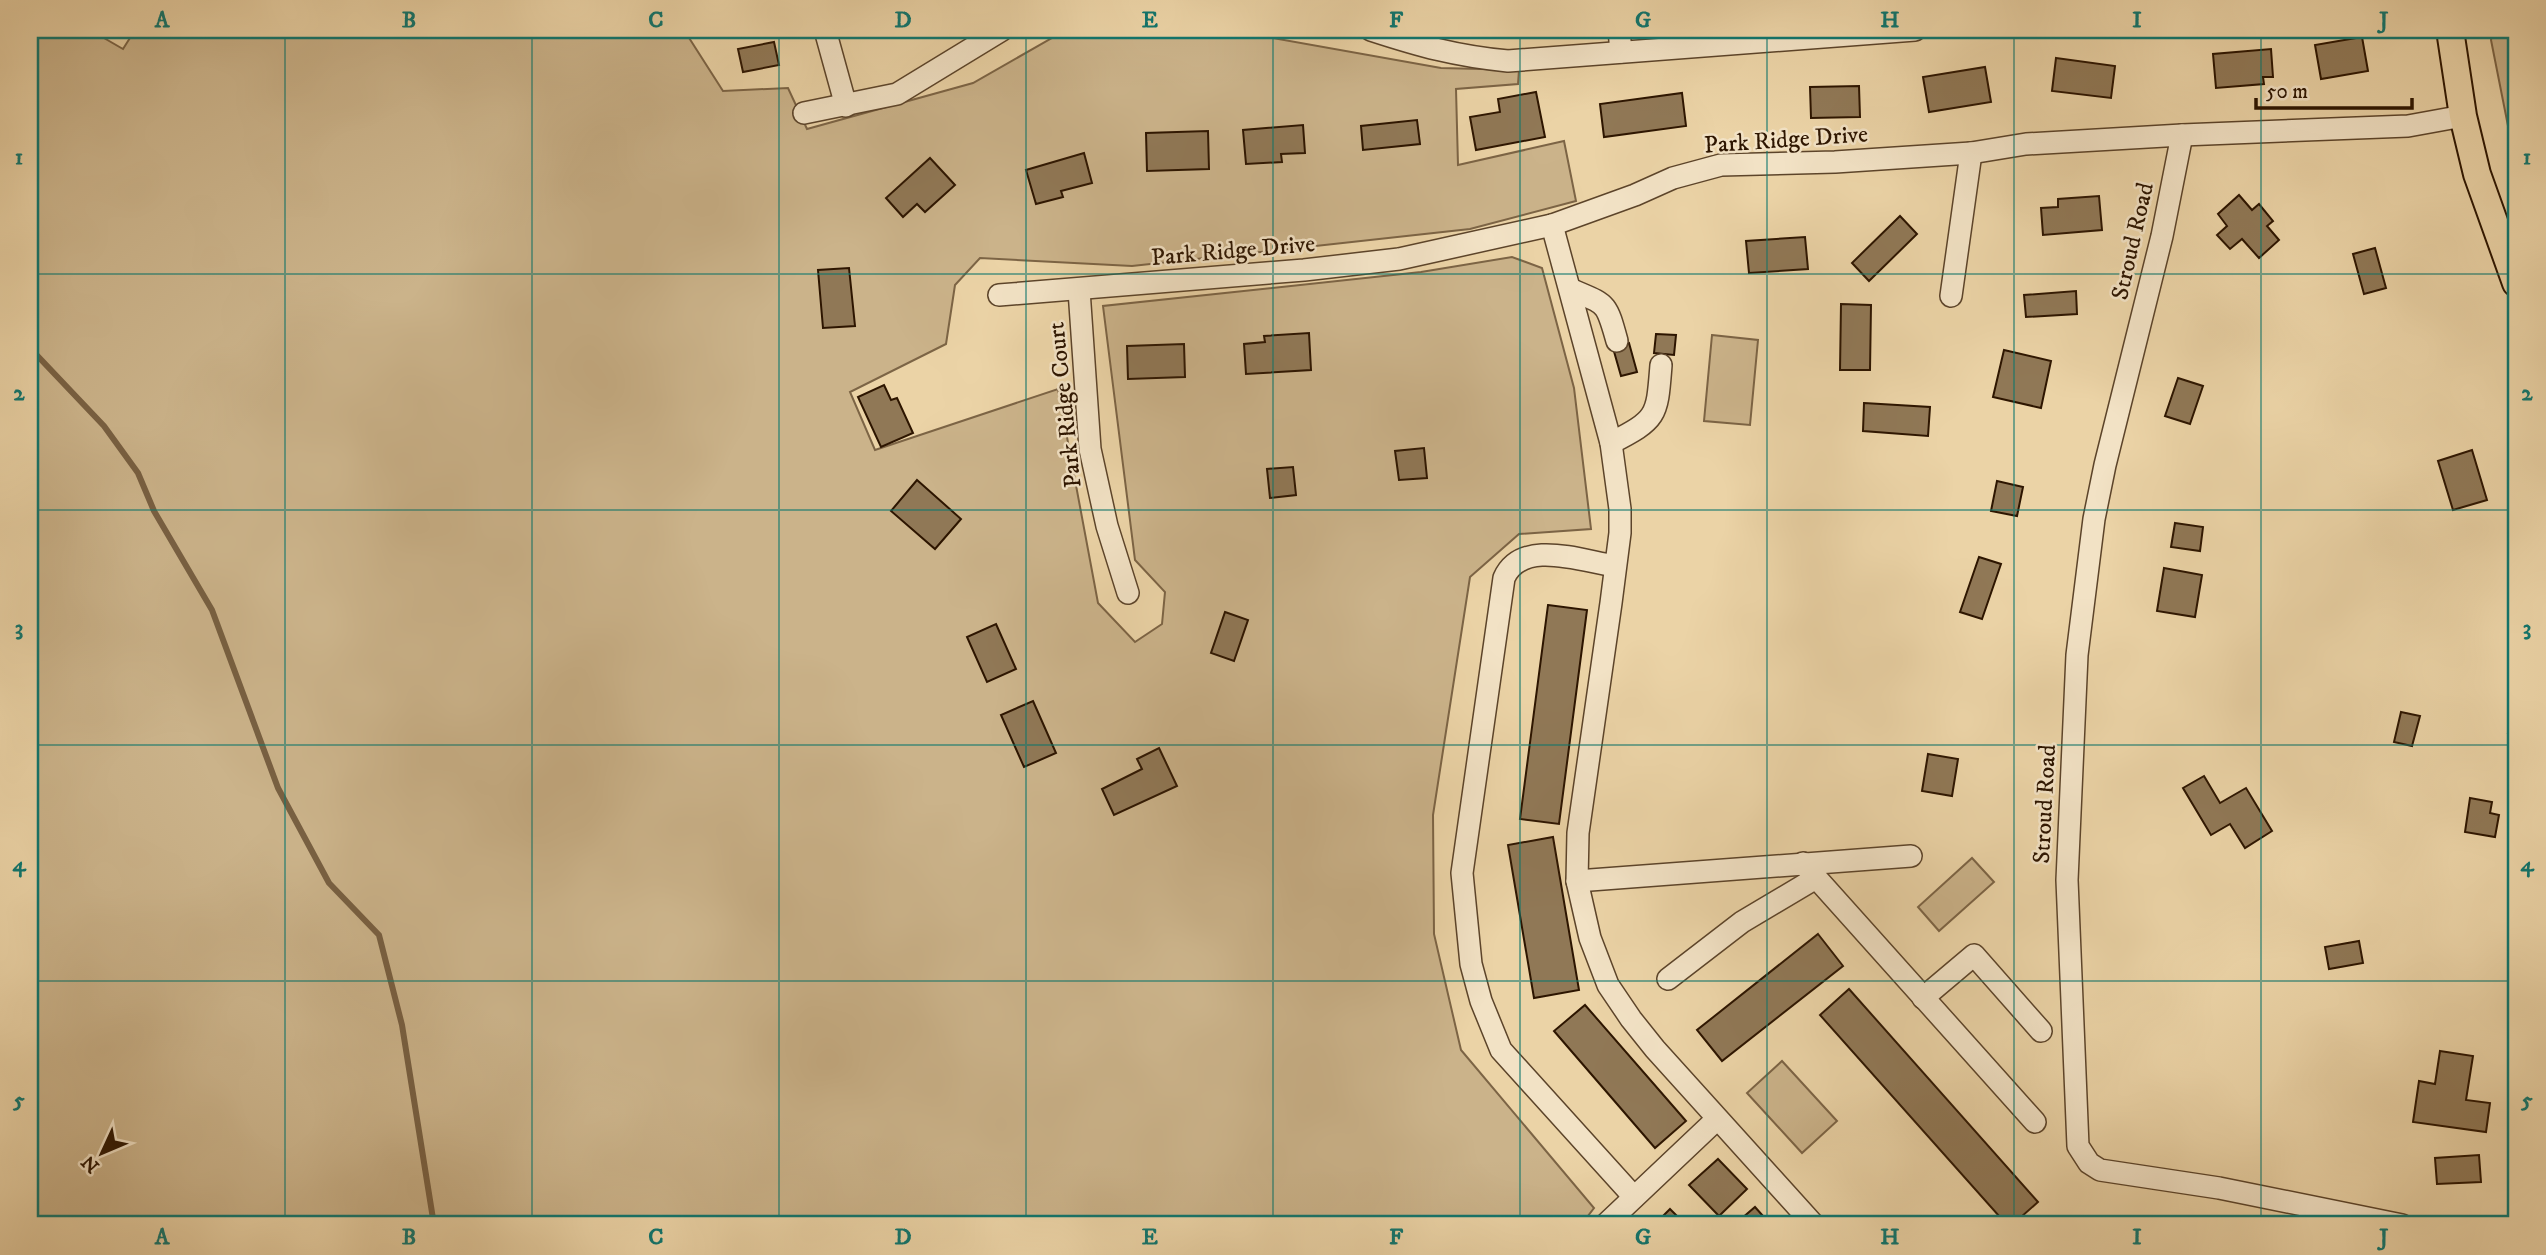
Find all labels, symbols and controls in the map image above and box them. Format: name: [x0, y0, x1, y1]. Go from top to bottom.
text: A: [154, 6, 171, 35]
text: B: [402, 6, 416, 35]
text: C: [648, 6, 664, 35]
text: D: [894, 6, 912, 35]
text: E: [1142, 6, 1158, 35]
text: F: [1389, 6, 1404, 35]
text: G: [1635, 6, 1651, 35]
text: H: [1880, 6, 1900, 35]
text: I: [2132, 6, 2142, 35]
text: J: [2376, 6, 2389, 35]
scale bar: [2256, 66, 2411, 110]
text: 50 m: [2266, 79, 2308, 105]
street label: Park Ridge Drive: [1703, 119, 1869, 161]
text: 1: [15, 143, 23, 172]
text: 1: [2523, 143, 2531, 172]
street label: Stroud Road: [2105, 180, 2161, 303]
street label: Park Ridge Drive: [1150, 229, 1316, 273]
street label: Park Ridge Court: [1041, 320, 1089, 489]
text: 2: [13, 379, 25, 408]
text: 2: [2521, 379, 2533, 408]
text: 3: [15, 614, 23, 643]
text: 3: [2523, 614, 2531, 643]
street label: Stroud Road: [2027, 744, 2063, 864]
text: 4: [12, 850, 27, 879]
text: 4: [2520, 850, 2535, 879]
text: 5: [12, 1086, 25, 1115]
text: 5: [2520, 1086, 2533, 1115]
north arrow: [66, 1118, 136, 1188]
text: N: [77, 1150, 105, 1177]
text: A: [154, 1223, 171, 1252]
text: B: [402, 1223, 416, 1252]
text: C: [648, 1223, 664, 1252]
text: D: [894, 1223, 912, 1252]
text: E: [1142, 1223, 1158, 1252]
text: F: [1389, 1223, 1404, 1252]
text: G: [1635, 1223, 1651, 1252]
text: H: [1880, 1223, 1900, 1252]
text: I: [2132, 1223, 2142, 1252]
text: J: [2376, 1223, 2389, 1252]

